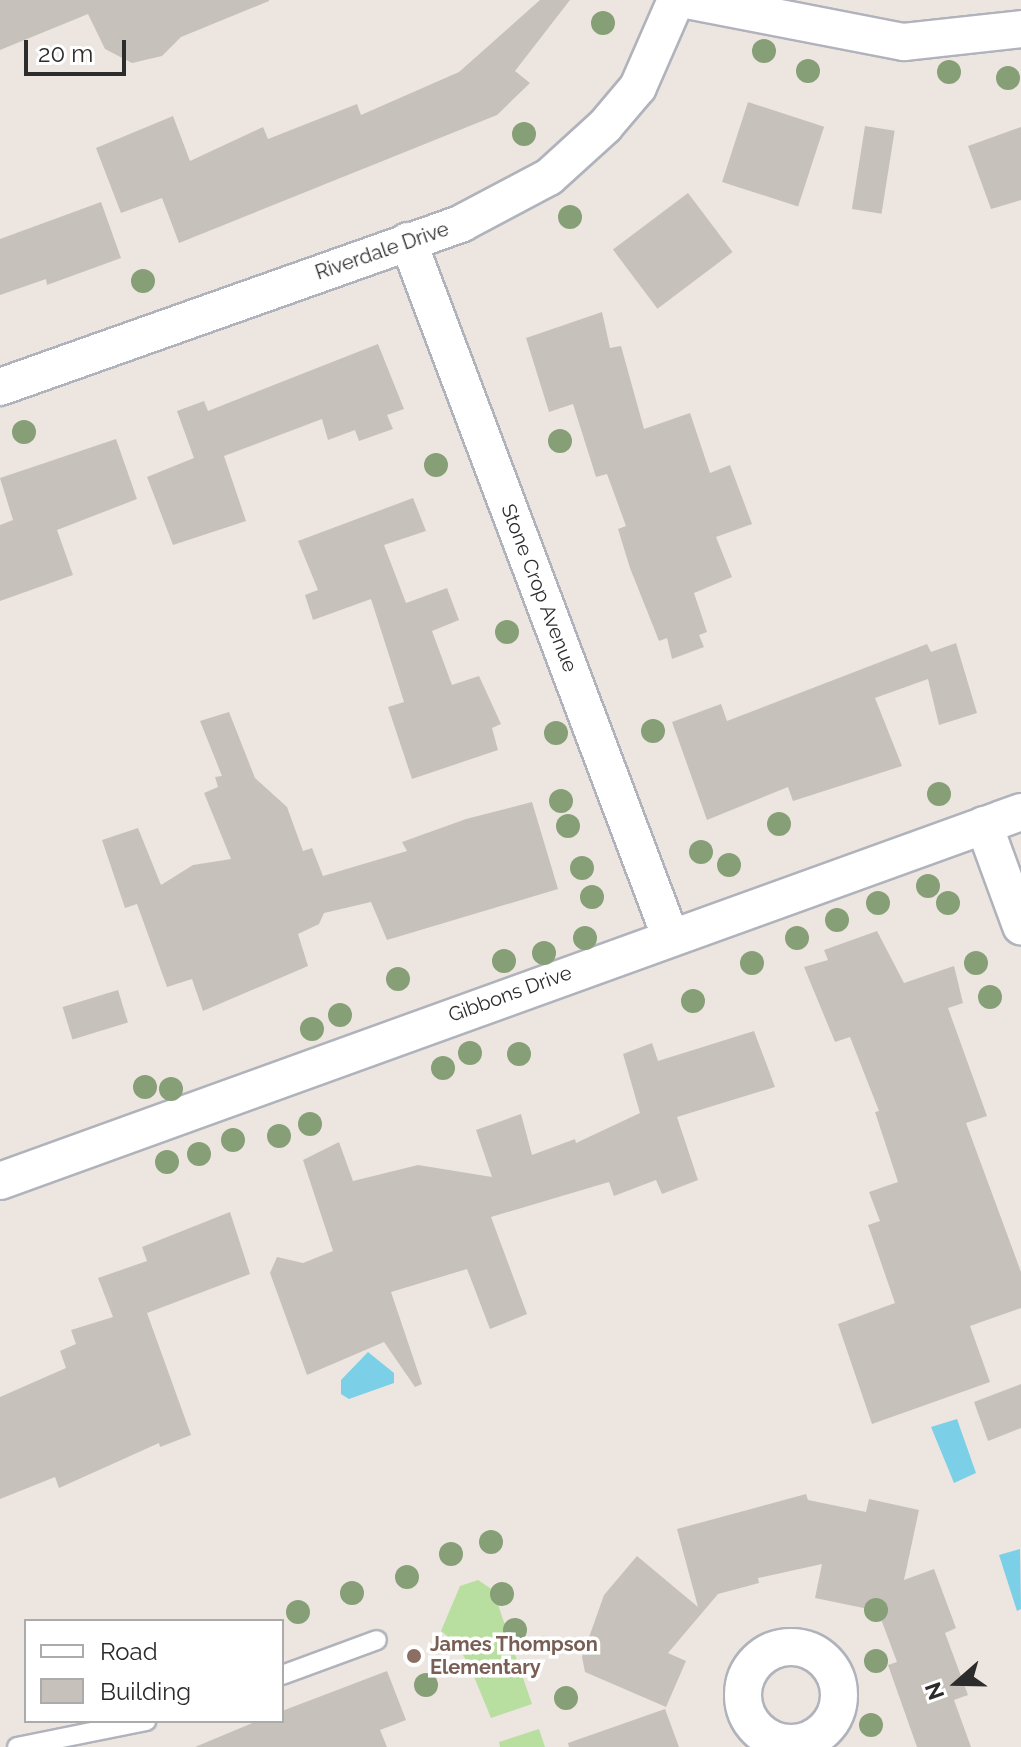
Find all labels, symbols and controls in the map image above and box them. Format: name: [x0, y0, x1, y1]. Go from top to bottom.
scale bar: [28, 24, 130, 74]
text: 20 m: [38, 39, 93, 68]
street label: Riverdale Drive: [312, 217, 452, 285]
street label: Stone Crop Avenue: [496, 500, 582, 676]
street label: Gibbons Drive: [445, 961, 575, 1027]
legend: [24, 1619, 284, 1723]
place label: James Thompson Elementary: [430, 1632, 598, 1679]
text: Road: [100, 1637, 158, 1666]
north arrow: [917, 1643, 997, 1723]
marker: James Thompson Elementary: [405, 1647, 423, 1665]
text: Building: [100, 1677, 191, 1706]
text: N: [919, 1679, 950, 1704]

